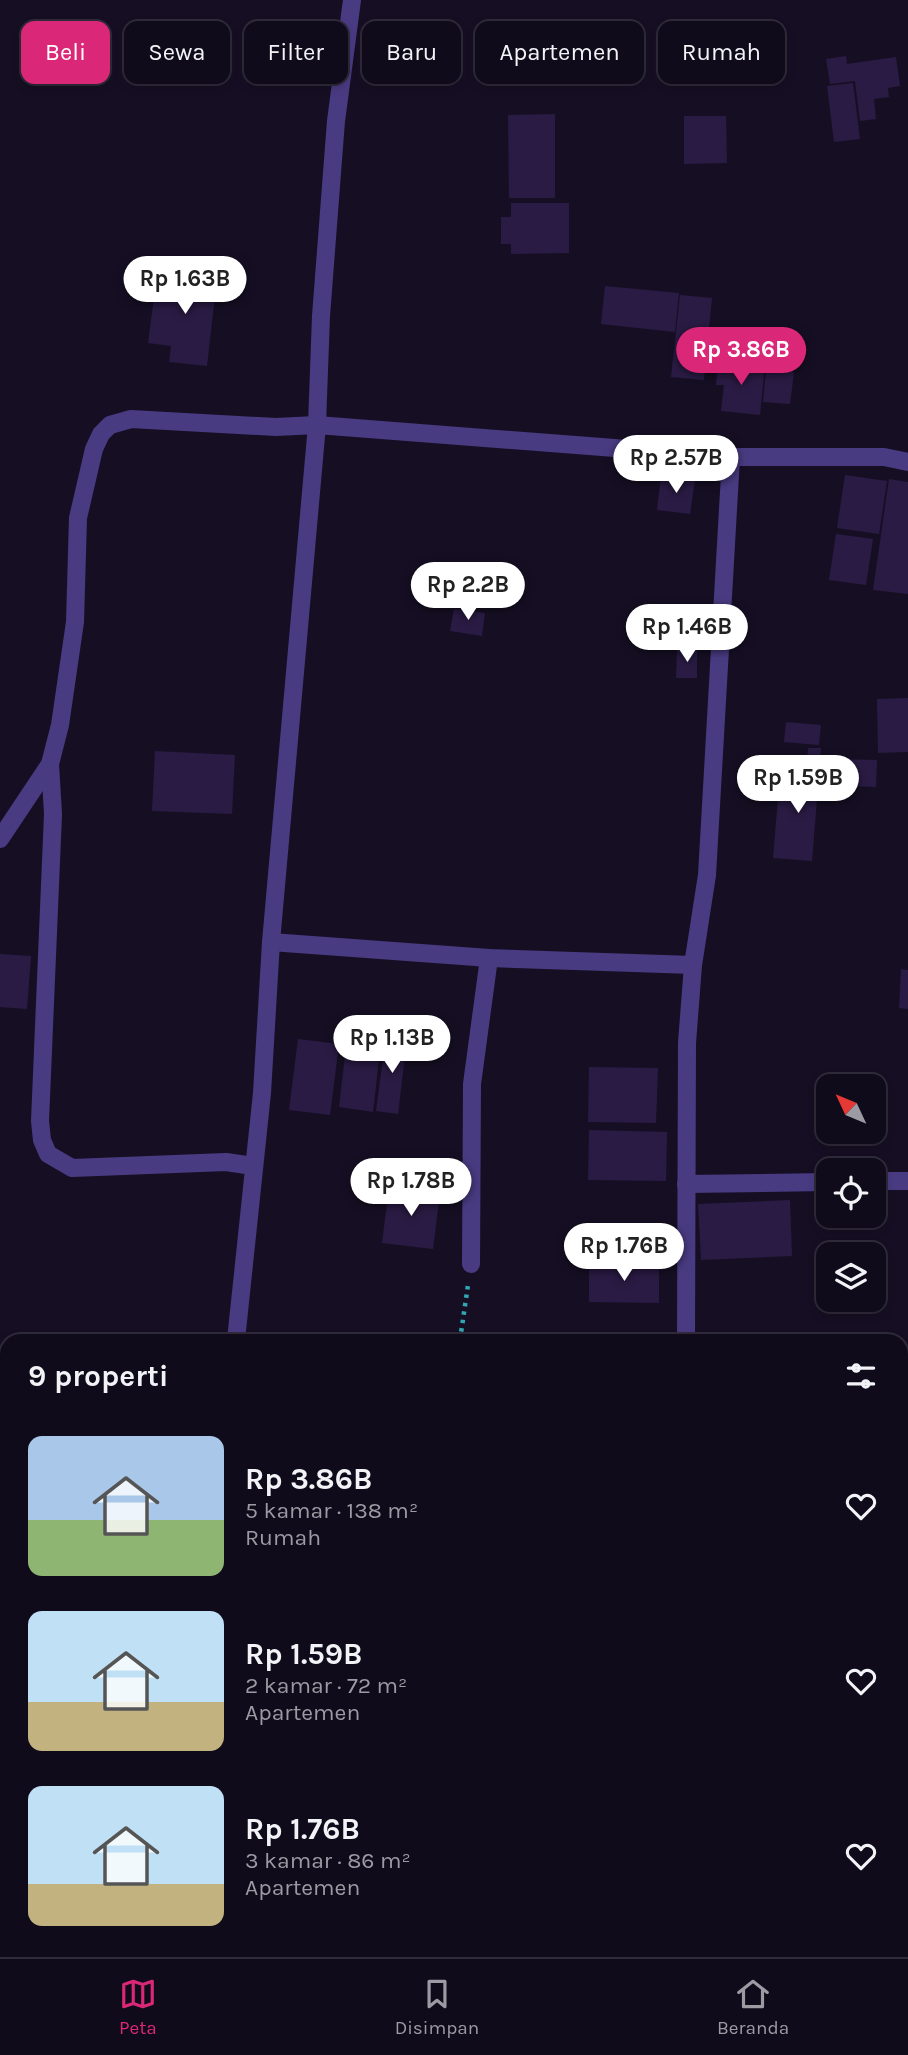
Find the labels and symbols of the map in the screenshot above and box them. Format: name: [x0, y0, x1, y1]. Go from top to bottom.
pin: Rp 1.63B: [113, 256, 257, 316]
pin: Rp 3.86B: [669, 328, 813, 387]
pin: Rp 2.57B: [604, 435, 748, 495]
pin: Rp 2.2B: [403, 562, 533, 622]
pin: Rp 1.46B: [615, 604, 759, 664]
pin: Rp 1.59B: [726, 756, 870, 815]
pin: Rp 1.13B: [320, 1016, 464, 1075]
north arrow: [816, 1074, 886, 1144]
pin: Rp 1.78B: [339, 1158, 483, 1218]
pin: Rp 1.76B: [552, 1224, 696, 1283]

